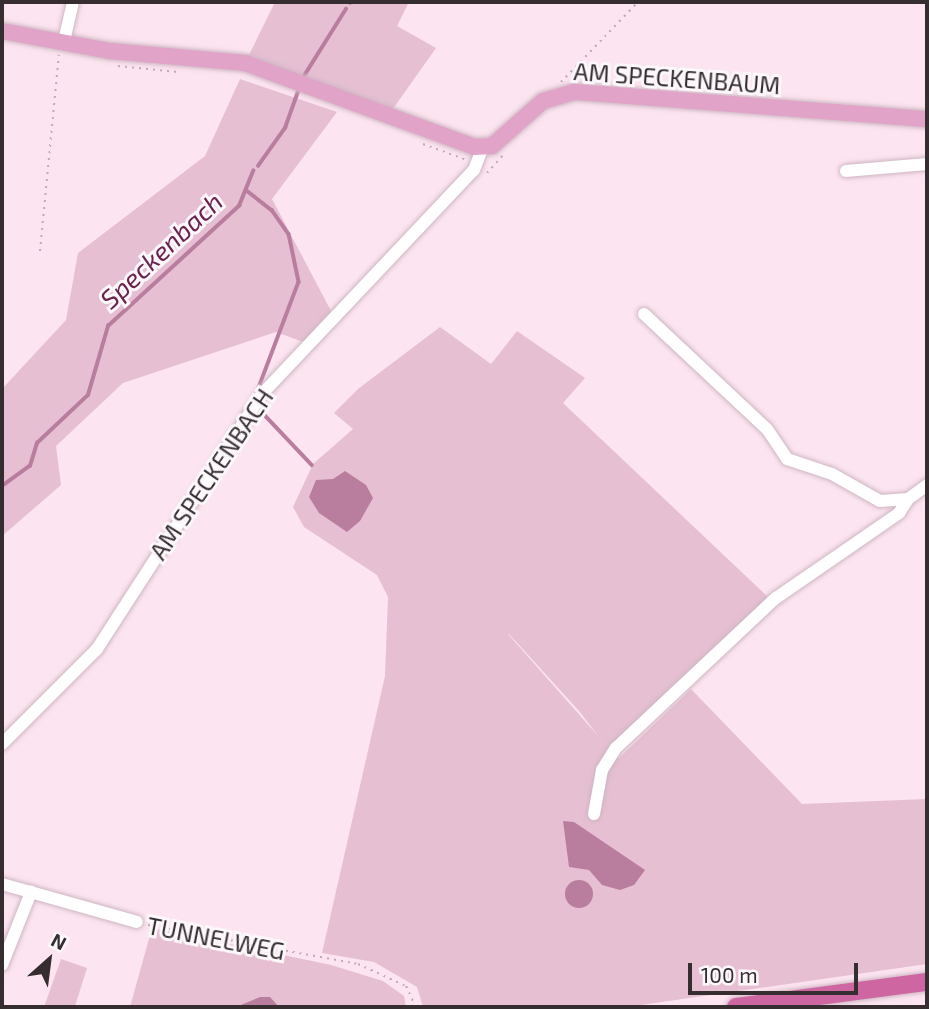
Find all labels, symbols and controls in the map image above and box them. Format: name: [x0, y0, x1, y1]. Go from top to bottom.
street label: AM SPECKENBAUM: [573, 56, 781, 100]
water label: Speckenbach: [93, 185, 229, 315]
street label: AM SPECKENBACH: [143, 383, 279, 565]
street label: TUNNELWEG: [145, 911, 287, 965]
north arrow: [14, 925, 84, 995]
text: N: [48, 928, 71, 954]
scale bar: [691, 950, 861, 994]
text: 100 m: [701, 962, 758, 987]

